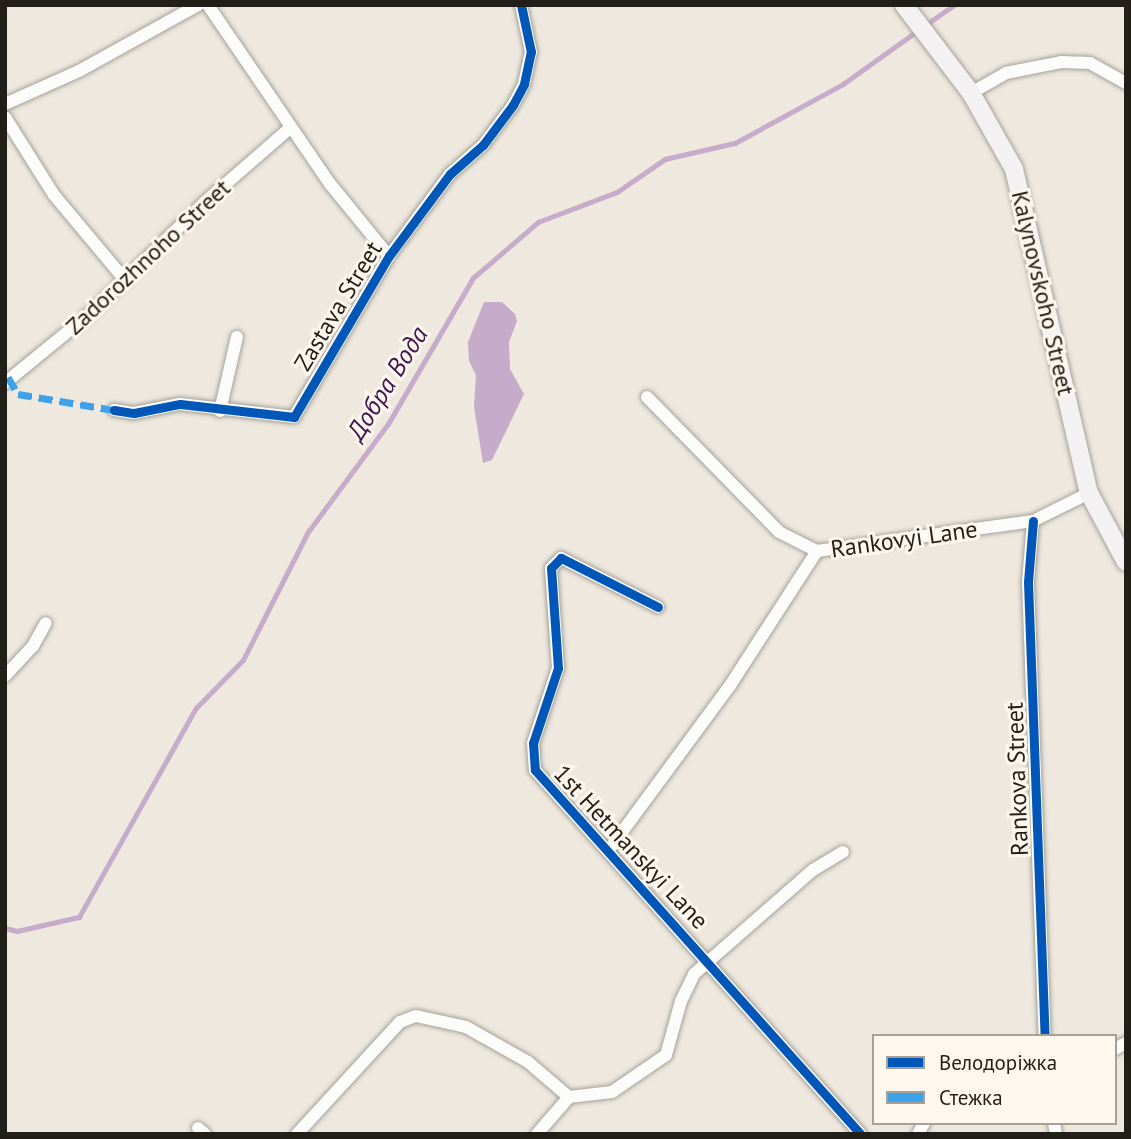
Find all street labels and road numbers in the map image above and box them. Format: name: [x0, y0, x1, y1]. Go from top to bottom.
street label: Zadorozhnoho Street: [60, 173, 236, 341]
street label: Kalynovskoho Street: [1005, 188, 1081, 398]
street label: Zastava Street: [288, 236, 388, 376]
street label: Rankovyi Lane: [829, 514, 979, 564]
street label: Rankova Street: [1000, 702, 1034, 856]
street label: 1st Hetmanskyi Lane: [548, 759, 714, 935]

